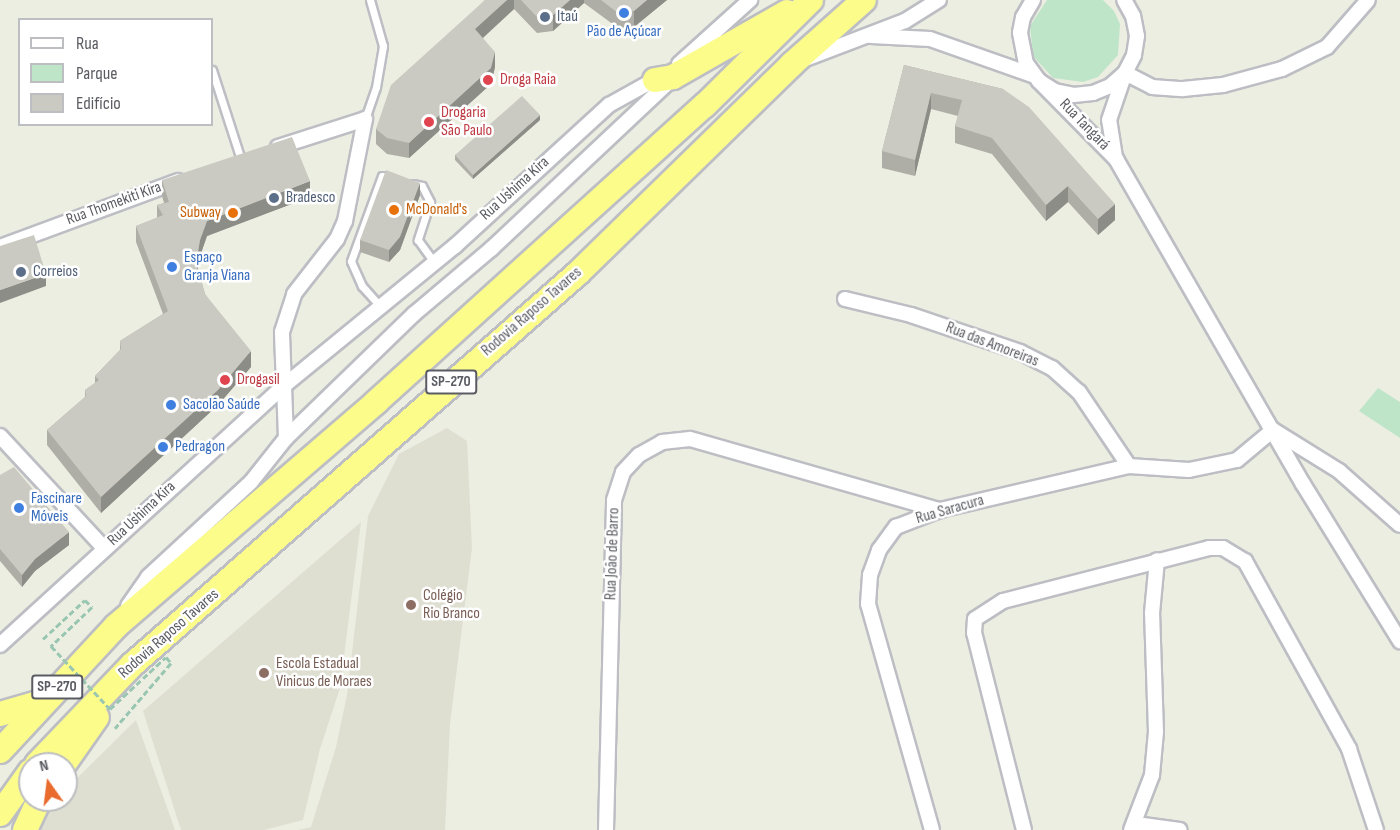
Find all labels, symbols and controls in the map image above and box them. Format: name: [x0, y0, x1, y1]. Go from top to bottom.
marker: Pão de Açúcar: [617, 6, 631, 20]
place label: Itaú: [557, 7, 578, 27]
marker: Itaú: [538, 10, 552, 24]
legend: [18, 18, 213, 126]
place label: Pão de Açúcar: [587, 22, 661, 42]
text: Rua: [76, 33, 99, 54]
text: Parque: [76, 63, 117, 84]
place label: Droga Raia: [500, 70, 556, 90]
marker: Droga Raia: [481, 73, 495, 87]
text: Edifício: [76, 93, 121, 114]
street label: Rua Tangará: [1055, 95, 1113, 155]
place label: Drogaria São Paulo: [441, 103, 492, 141]
marker: Drogaria São Paulo: [422, 115, 436, 129]
street label: Rua Ushima Kira: [477, 153, 553, 225]
street label: Rua Thomekiti Kira: [64, 178, 164, 230]
place label: Bradesco: [286, 188, 335, 208]
marker: Bradesco: [267, 191, 281, 205]
place label: McDonald's: [406, 200, 467, 220]
place label: Subway: [180, 203, 221, 223]
marker: McDonald's: [387, 203, 401, 217]
marker: Subway: [226, 206, 240, 220]
place label: Espaço Granja Viana: [184, 248, 250, 286]
marker: Espaço Granja Viana: [165, 260, 179, 274]
place label: Correios: [33, 262, 78, 282]
street label: Rodovia Raposo Tavares: [478, 263, 586, 361]
marker: Correios: [14, 265, 28, 279]
street label: Rua das Amoreiras: [943, 318, 1041, 372]
place label: Drogasil: [237, 370, 280, 390]
road number: SP-270: [424, 370, 478, 394]
marker: Drogasil: [218, 373, 232, 387]
place label: Sacolão Saúde: [183, 395, 260, 415]
marker: Sacolão Saúde: [164, 398, 178, 412]
place label: Pedragon: [175, 437, 225, 457]
marker: Pedragon: [156, 440, 170, 454]
street label: Rua Ushima Kira: [104, 478, 180, 550]
place label: Fascinare Móveis: [31, 489, 82, 527]
street label: Rua Saracura: [914, 491, 986, 529]
marker: Fascinare Móveis: [12, 501, 26, 515]
street label: Rua João de Barro: [602, 507, 624, 601]
street label: Rodovia Raposo Tavares: [115, 585, 223, 683]
place label: Colégio Rio Branco: [423, 586, 480, 624]
marker: Colégio Rio Branco: [404, 598, 418, 612]
place label: Escola Estadual Vinicus de Moraes: [276, 654, 372, 692]
marker: Escola Estadual Vinicus de Moraes: [257, 666, 271, 680]
road number: SP-270: [30, 675, 84, 699]
north arrow: [18, 752, 78, 812]
text: N: [38, 756, 50, 776]

